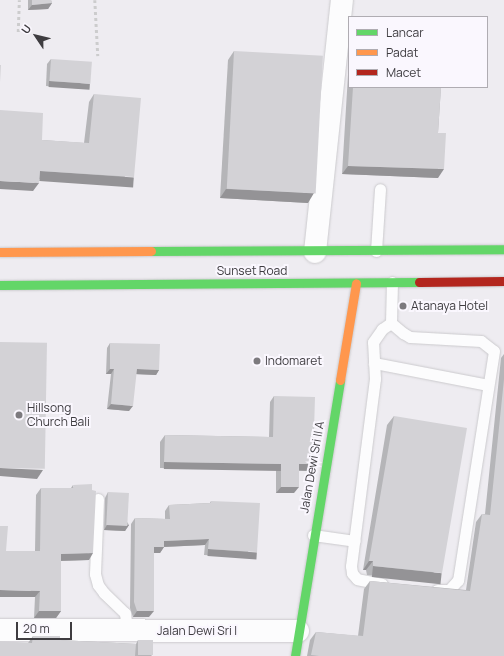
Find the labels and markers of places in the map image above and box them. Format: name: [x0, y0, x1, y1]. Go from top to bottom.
place label: Atanaya Hotel: [411, 299, 488, 313]
marker: Atanaya Hotel: [398, 301, 408, 311]
place label: Indomaret: [265, 354, 322, 368]
marker: Indomaret: [252, 356, 262, 366]
place label: Hillsong Church Bali: [27, 401, 90, 429]
marker: Hillsong Church Bali: [14, 410, 24, 420]

